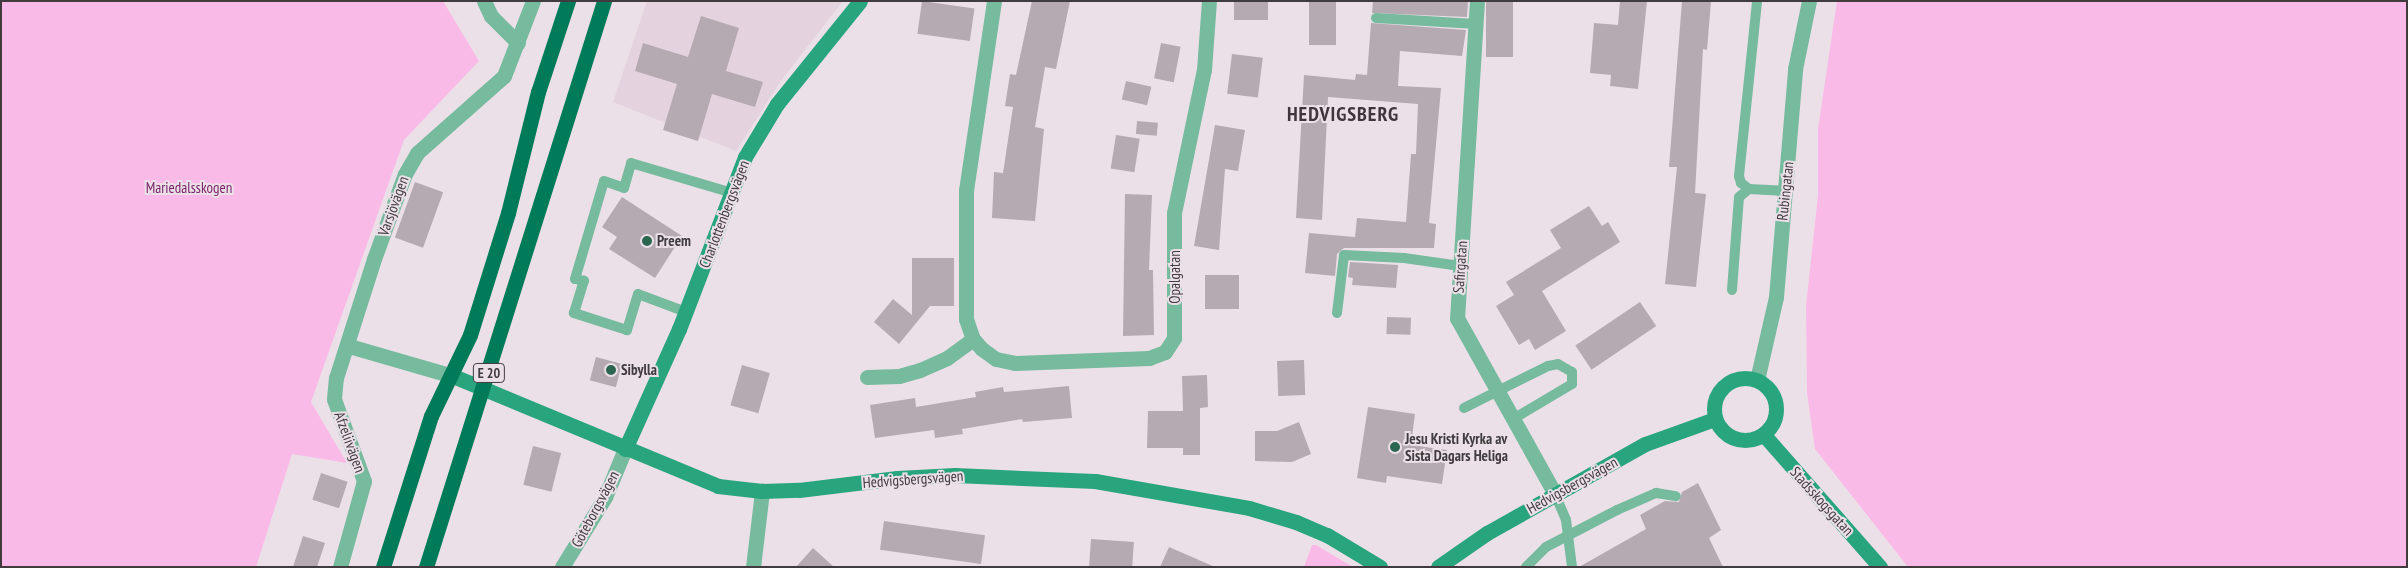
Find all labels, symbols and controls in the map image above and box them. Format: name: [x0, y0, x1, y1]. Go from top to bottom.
district label: HEDVIGSBERG: [1286, 102, 1400, 126]
street label: Charlottenbergsvägen: [695, 158, 753, 270]
street label: Rubingatan: [1773, 161, 1797, 221]
street label: Varsjövägen: [374, 174, 412, 238]
park label: Mariedalsskogen: [146, 179, 232, 197]
place label: Preem: [657, 232, 691, 250]
marker: Preem: [641, 235, 653, 247]
street label: Safirgatan: [1449, 240, 1471, 294]
street label: Opalgatan: [1166, 250, 1184, 304]
place label: Sibylla: [621, 361, 657, 379]
road number: E 20: [473, 362, 505, 384]
marker: Sibylla: [605, 364, 617, 376]
street label: Afzeliivägen: [331, 409, 369, 475]
place label: Jesu Kristi Kyrka av Sista Dagars Heliga: [1405, 429, 1508, 464]
marker: Jesu Kristi Kyrka av Sista Dagars Heliga: [1389, 441, 1401, 453]
street label: Hedvigsbergsvägen: [1524, 453, 1620, 517]
street label: Stadsskogsgatan: [1787, 463, 1857, 539]
street label: Hedvigsbergsvägen: [862, 467, 964, 491]
street label: Göteborgsvägen: [567, 468, 623, 550]

